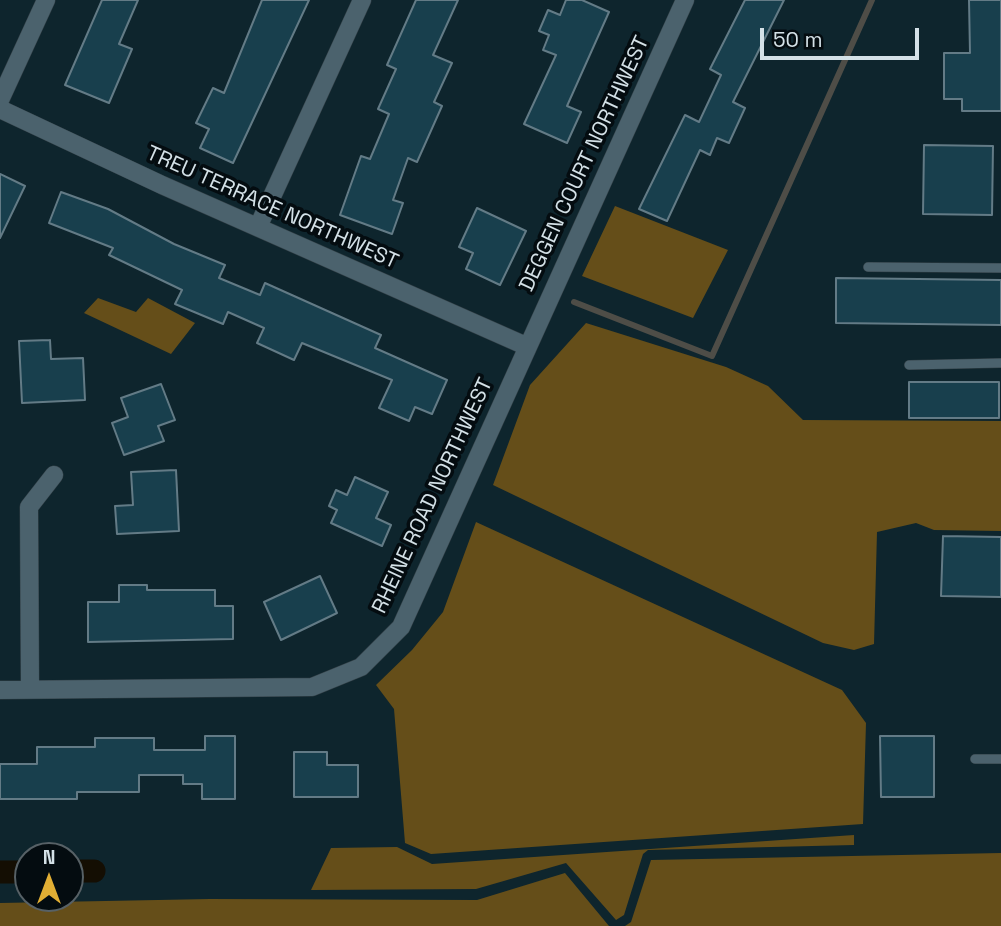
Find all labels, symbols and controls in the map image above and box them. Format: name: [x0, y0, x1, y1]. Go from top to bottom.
scale bar: [763, 14, 922, 58]
text: 50 m: [773, 26, 823, 53]
street label: DEGGEN COURT NORTHWEST: [515, 32, 655, 296]
street label: TREU TERRACE NORTHWEST: [142, 141, 402, 275]
street label: RHEINE ROAD NORTHWEST: [367, 374, 499, 618]
north arrow: [14, 842, 84, 912]
text: N: [43, 845, 55, 870]

